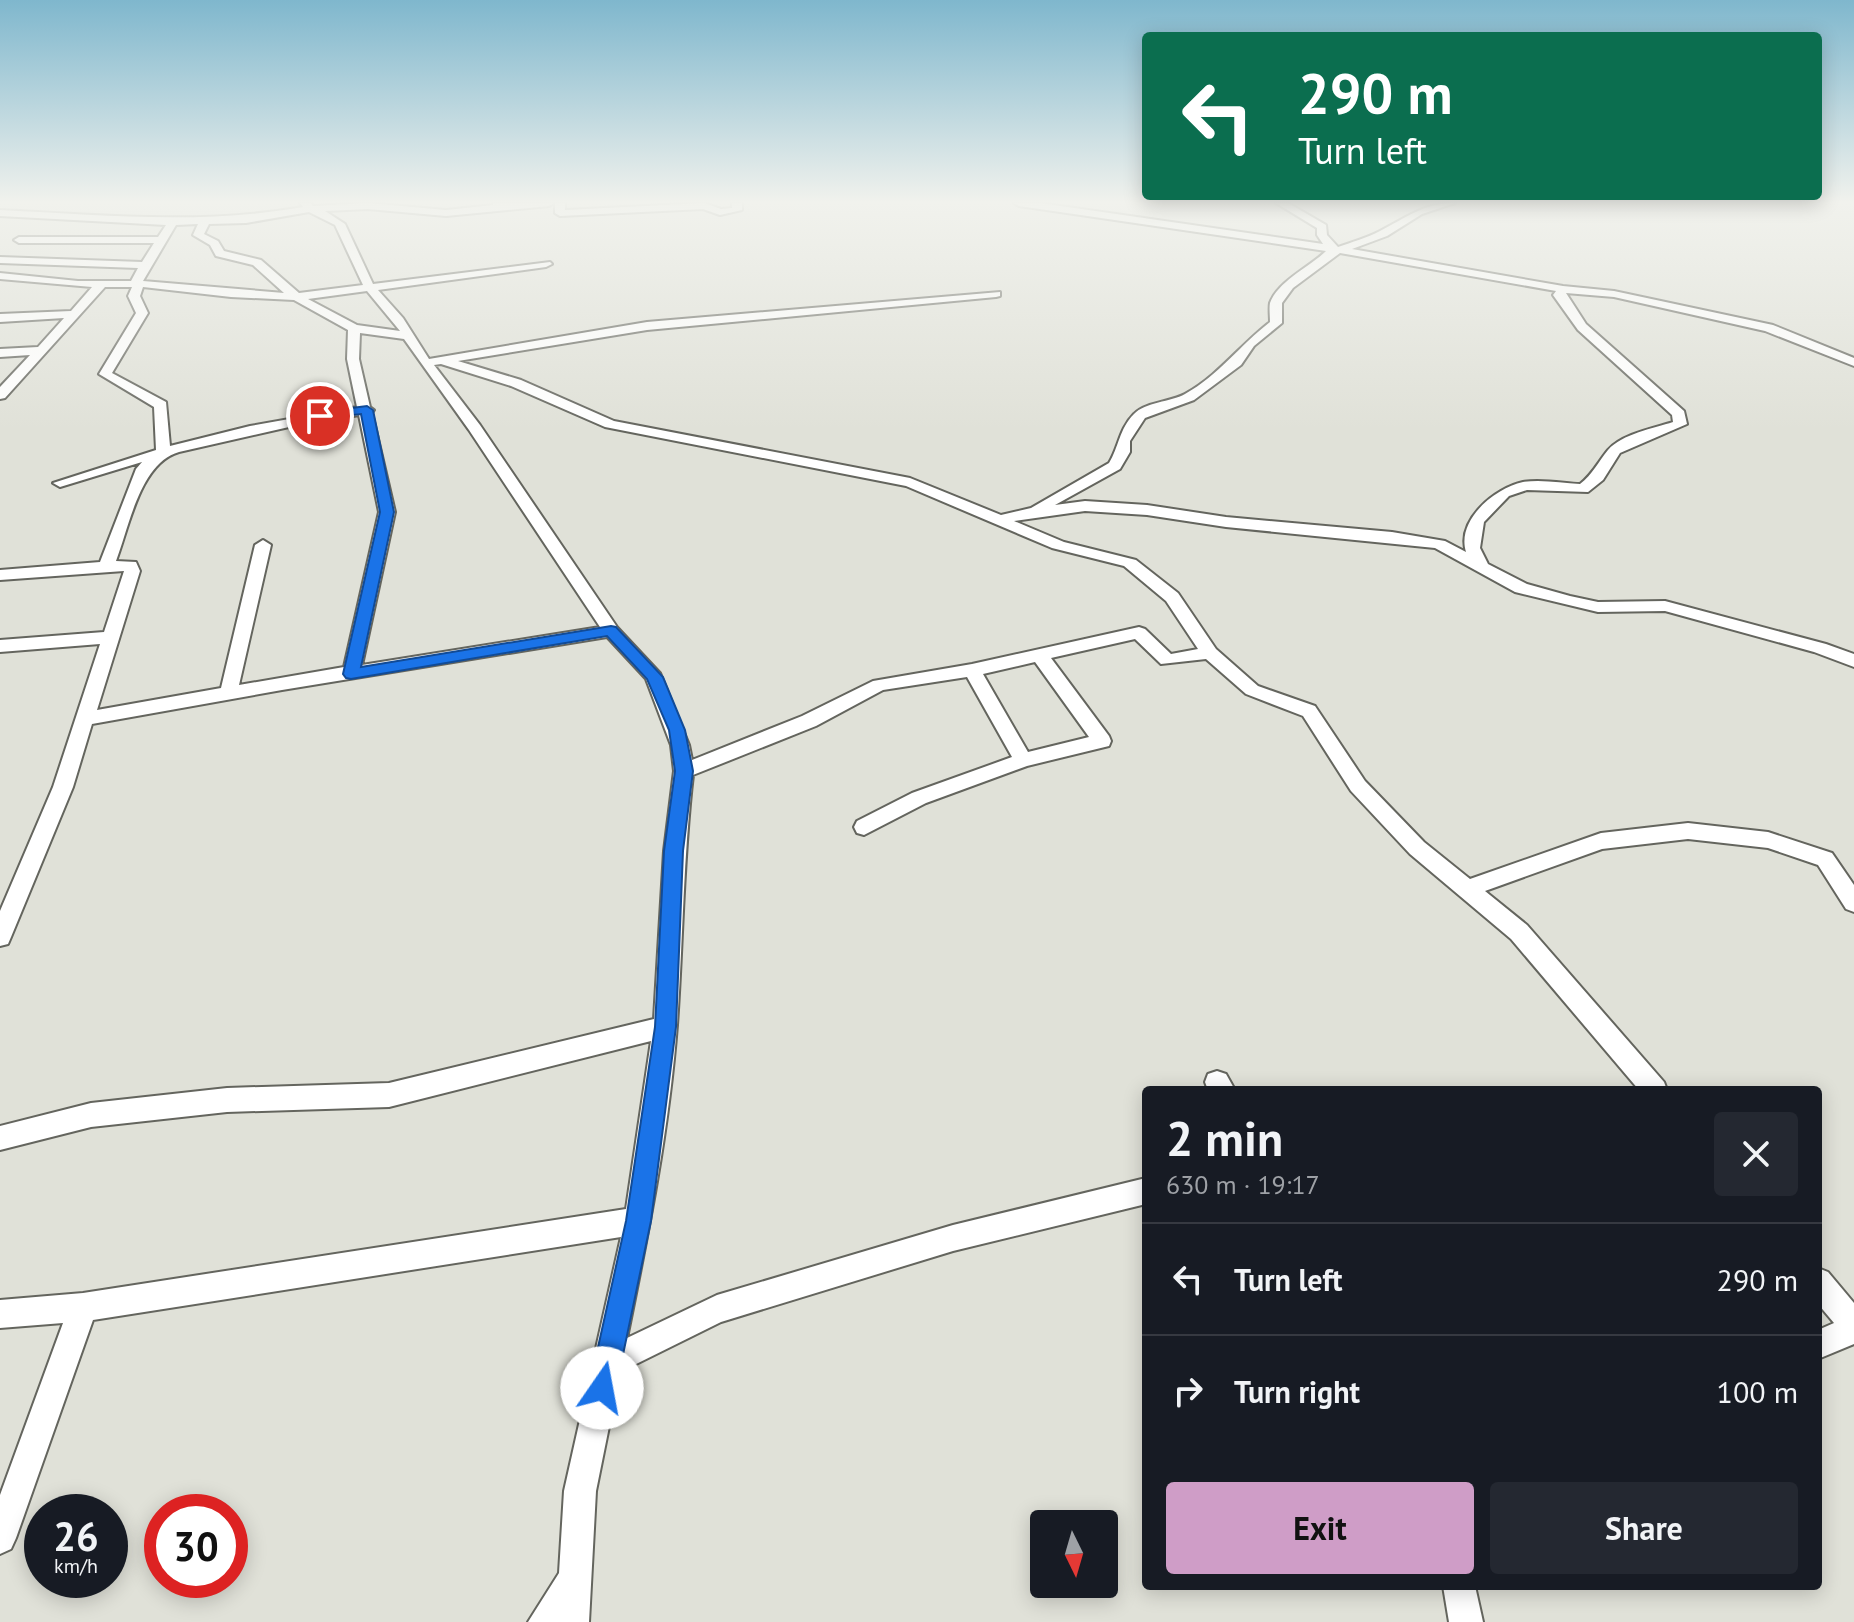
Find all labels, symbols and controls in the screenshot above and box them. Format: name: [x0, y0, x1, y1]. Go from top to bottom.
text: 290 m: [1298, 57, 1453, 129]
icon: left: [1166, 64, 1270, 168]
text: Turn left: [1298, 127, 1427, 174]
pin: [286, 382, 354, 450]
icon: arrive: [298, 394, 342, 438]
text: 2 min: [1166, 1107, 1283, 1169]
button: close: [1714, 1112, 1798, 1196]
text: 630 m · 19:17: [1166, 1168, 1320, 1201]
icon: left: [1166, 1257, 1210, 1301]
text: Turn left: [1234, 1260, 1342, 1299]
text: 290 m: [1717, 1260, 1798, 1299]
position arrow: [560, 1346, 644, 1430]
icon: right: [1166, 1369, 1210, 1413]
text: Turn right: [1234, 1372, 1360, 1411]
text: 100 m: [1717, 1372, 1798, 1411]
button: Exit: [1166, 1482, 1474, 1574]
button: Share: [1490, 1482, 1798, 1574]
speed limit sign: 30: [144, 1494, 248, 1598]
text: 26: [53, 1510, 99, 1562]
north arrow: [1030, 1510, 1118, 1598]
map controls: [1030, 1510, 1118, 1598]
text: km/h: [54, 1553, 98, 1579]

